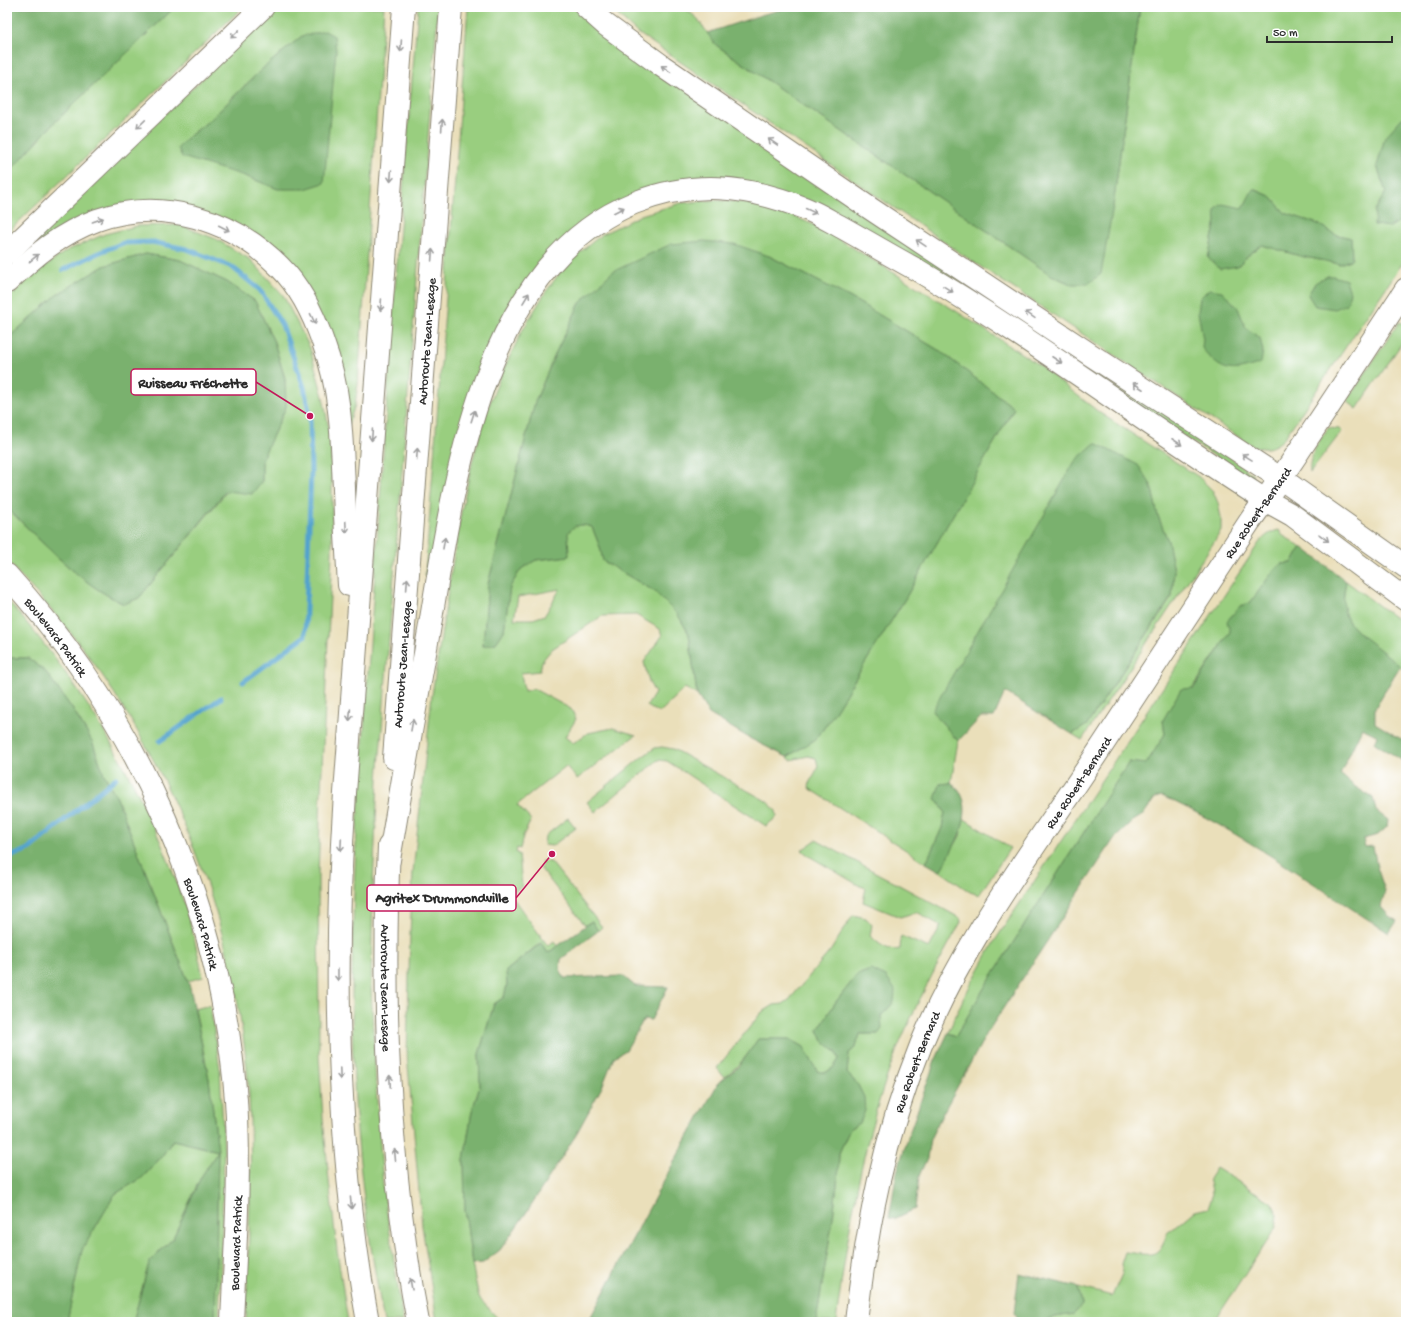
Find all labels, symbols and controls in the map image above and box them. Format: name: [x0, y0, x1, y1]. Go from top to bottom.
scale bar: [1267, 18, 1392, 44]
text: 50 m: [1273, 27, 1298, 41]
one-way arrow: [230, 30, 240, 39]
one-way arrow: [397, 39, 405, 52]
one-way arrow: [660, 65, 671, 73]
one-way arrow: [136, 119, 146, 129]
one-way arrow: [438, 119, 445, 132]
one-way arrow: [768, 138, 779, 146]
one-way arrow: [388, 169, 395, 182]
one-way arrow: [613, 206, 625, 213]
one-way arrow: [804, 208, 816, 215]
one-way arrow: [92, 216, 104, 224]
one-way arrow: [218, 224, 230, 232]
one-way arrow: [916, 239, 927, 247]
one-way arrow: [428, 249, 436, 262]
one-way arrow: [28, 253, 39, 262]
street label: Autoroute Jean-Lesage: [416, 277, 440, 405]
one-way arrow: [942, 285, 953, 293]
one-way arrow: [523, 292, 531, 304]
one-way arrow: [378, 298, 385, 311]
one-way arrow: [1024, 311, 1035, 319]
one-way arrow: [310, 312, 317, 324]
one-way arrow: [1051, 356, 1062, 364]
callout: Ruisseau Fréchette: [131, 369, 256, 395]
text: Ruisseau Fréchette: [137, 376, 249, 393]
one-way arrow: [1133, 382, 1144, 390]
one-way arrow: [470, 410, 477, 423]
one-way arrow: [368, 428, 375, 441]
one-way arrow: [1171, 439, 1183, 447]
one-way arrow: [413, 448, 420, 461]
one-way arrow: [1241, 453, 1253, 461]
street label: Rue Robert-Bernard: [1222, 464, 1297, 562]
one-way arrow: [342, 520, 349, 533]
one-way arrow: [1318, 534, 1329, 543]
one-way arrow: [440, 537, 448, 550]
one-way arrow: [403, 578, 410, 591]
street label: Boulevard Patrick: [20, 595, 90, 681]
street label: Autoroute Jean-Lesage: [391, 600, 416, 728]
one-way arrow: [347, 708, 354, 721]
one-way arrow: [408, 719, 416, 732]
street label: Rue Robert-Bernard: [1043, 734, 1117, 832]
one-way arrow: [338, 838, 345, 851]
street label: Boulevard Patrick: [179, 875, 221, 972]
callout: Agritex Drummondville: [367, 885, 516, 911]
text: Agritex Drummondville: [374, 891, 509, 908]
street label: Autoroute Jean-Lesage: [376, 924, 393, 1052]
one-way arrow: [334, 968, 342, 981]
street label: Rue Robert-Bernard: [892, 1008, 945, 1115]
one-way arrow: [337, 1067, 344, 1080]
one-way arrow: [386, 1075, 394, 1088]
one-way arrow: [391, 1149, 398, 1162]
street label: Boulevard Patrick: [228, 1194, 247, 1292]
one-way arrow: [347, 1196, 354, 1209]
one-way arrow: [407, 1277, 415, 1290]

